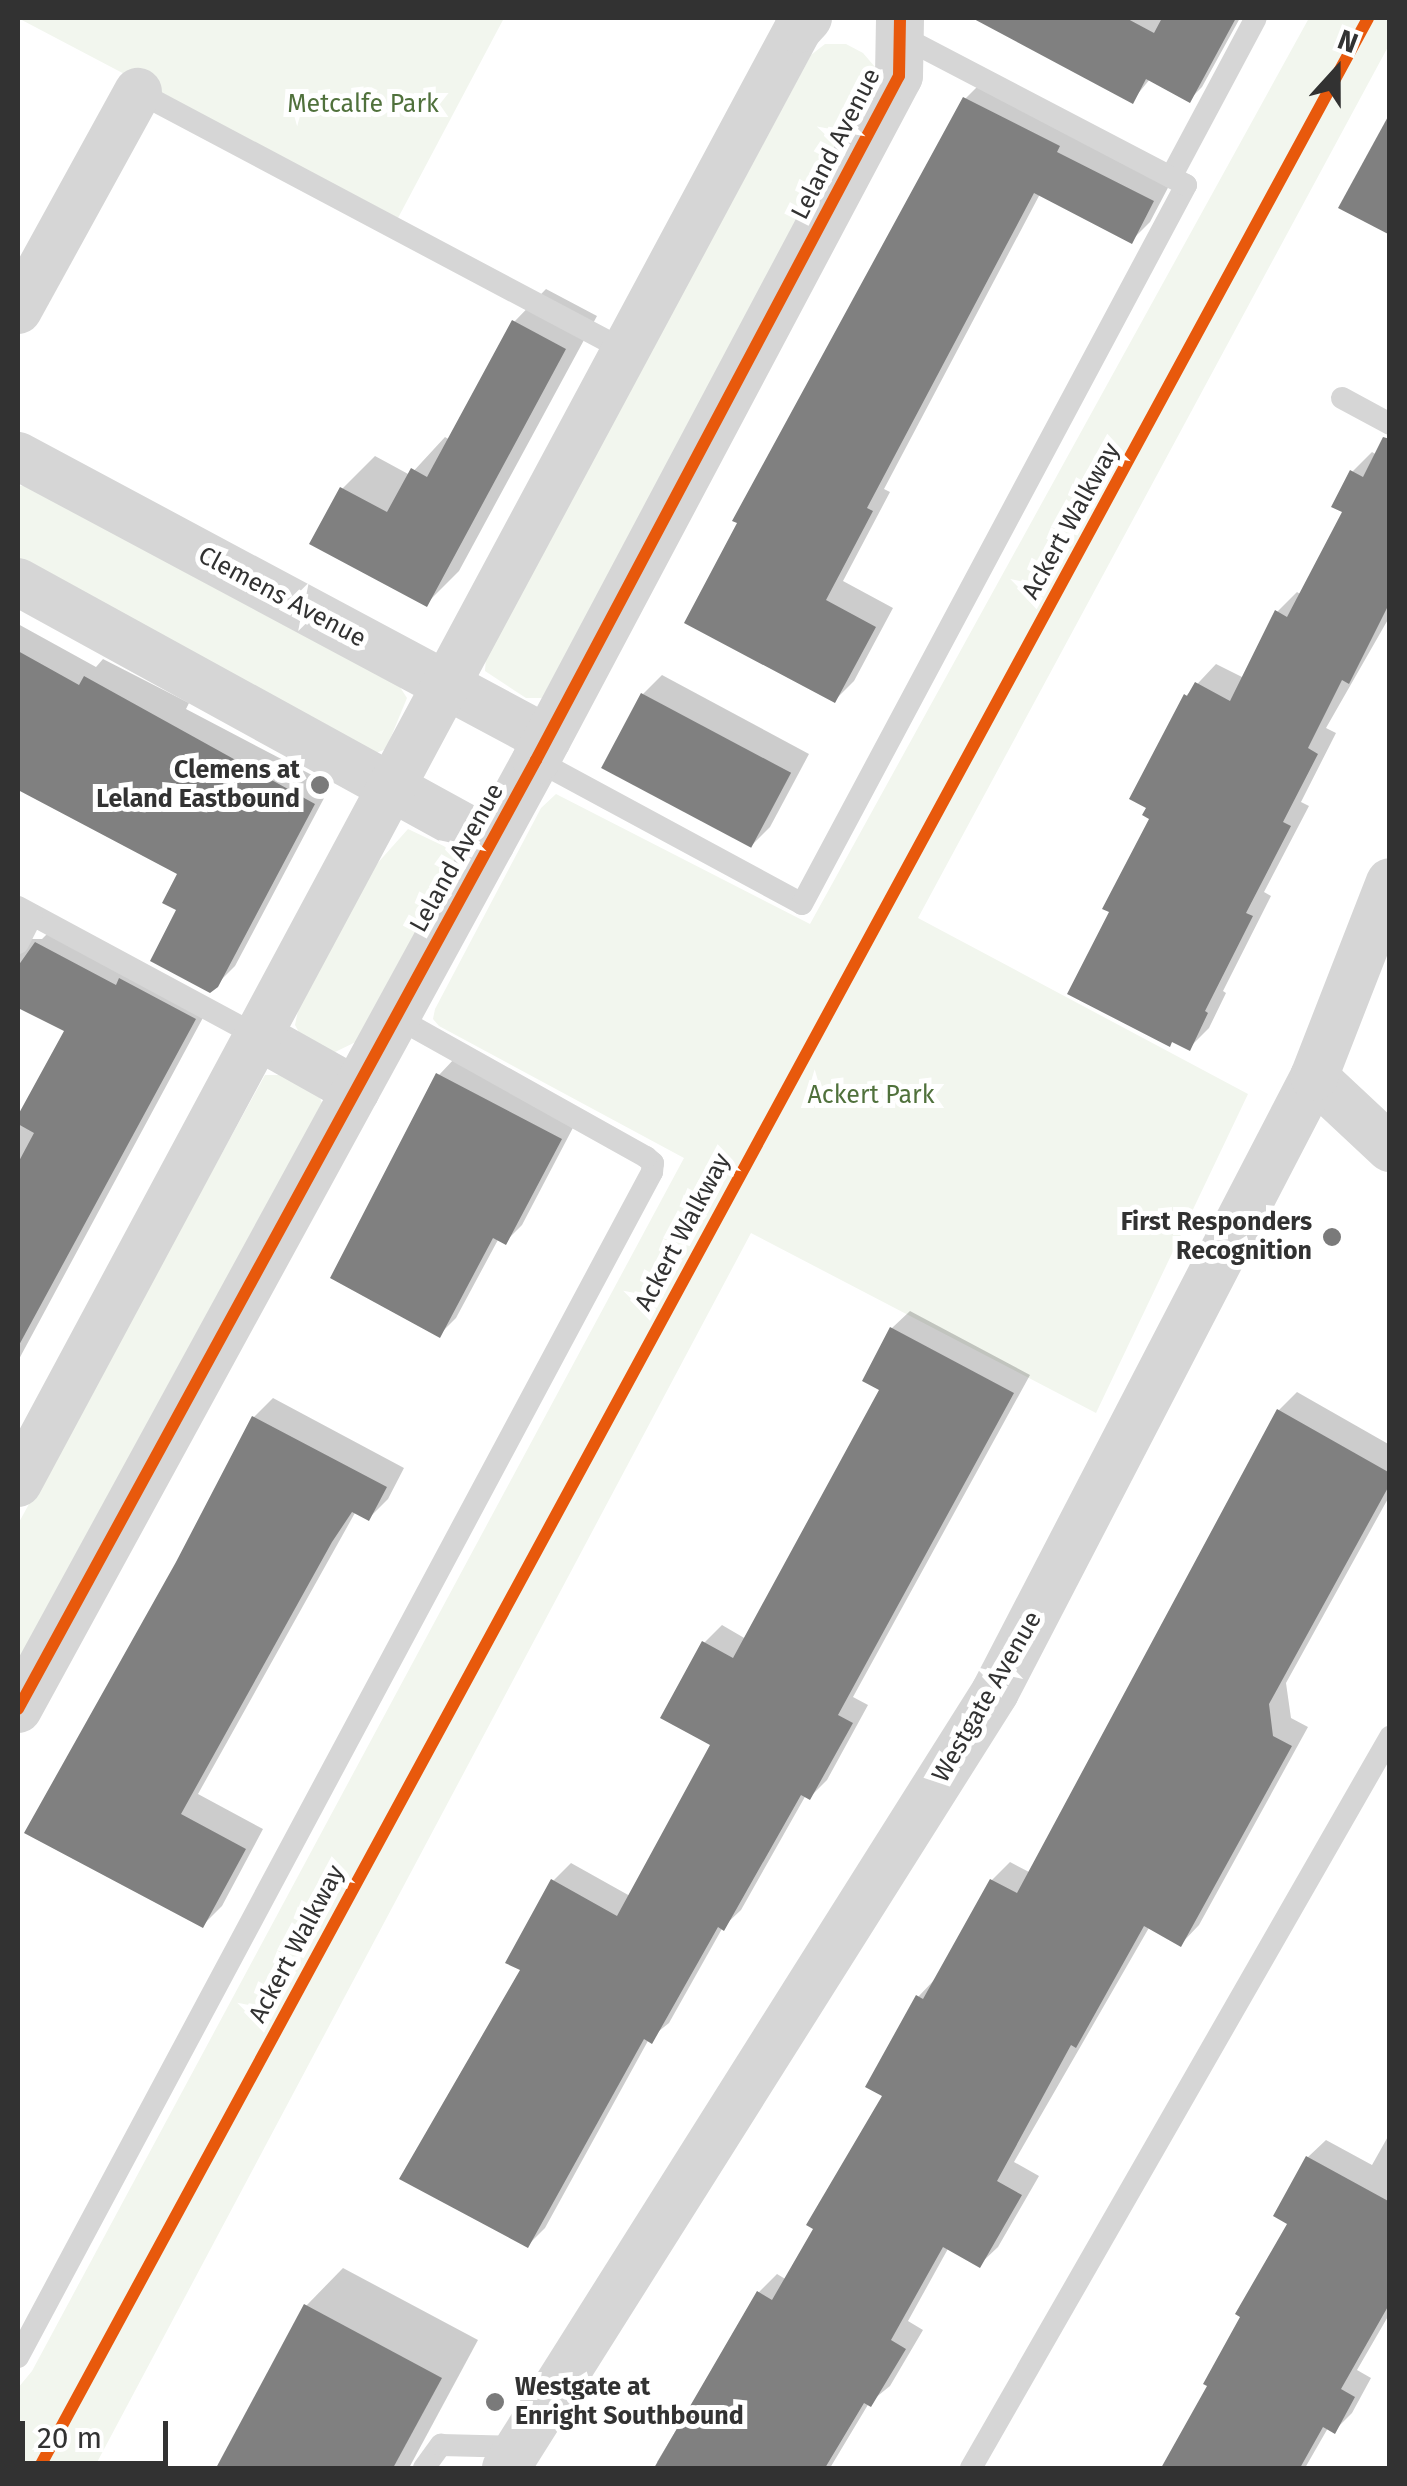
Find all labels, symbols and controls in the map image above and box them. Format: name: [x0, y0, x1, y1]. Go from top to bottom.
north arrow: [1287, 20, 1387, 120]
text: N: [1333, 23, 1363, 60]
street label: Leland Avenue: [785, 63, 887, 225]
park label: Metcalfe Park: [287, 89, 439, 119]
street label: Ackert Walkway: [1016, 438, 1126, 604]
street label: Clemens Avenue: [193, 540, 371, 654]
place label: Clemens at Leland Eastbound: [96, 756, 300, 815]
marker: Clemens at Leland Eastbound: [309, 774, 331, 796]
street label: Leland Avenue: [404, 778, 510, 938]
park label: Ackert Park: [808, 1080, 934, 1110]
street label: Ackert Walkway: [629, 1148, 737, 1316]
place label: First Responders Recognition: [1121, 1208, 1312, 1267]
marker: First Responders Recognition: [1321, 1226, 1343, 1248]
street label: Westgate Avenue: [926, 1606, 1048, 1788]
street label: Ackert Walkway: [243, 1860, 351, 2028]
place label: Westgate at Enright Southbound: [515, 2373, 744, 2432]
marker: Westgate at Enright Southbound: [484, 2391, 506, 2413]
scale bar: [25, 2401, 172, 2463]
text: 20 m: [37, 2420, 102, 2456]

